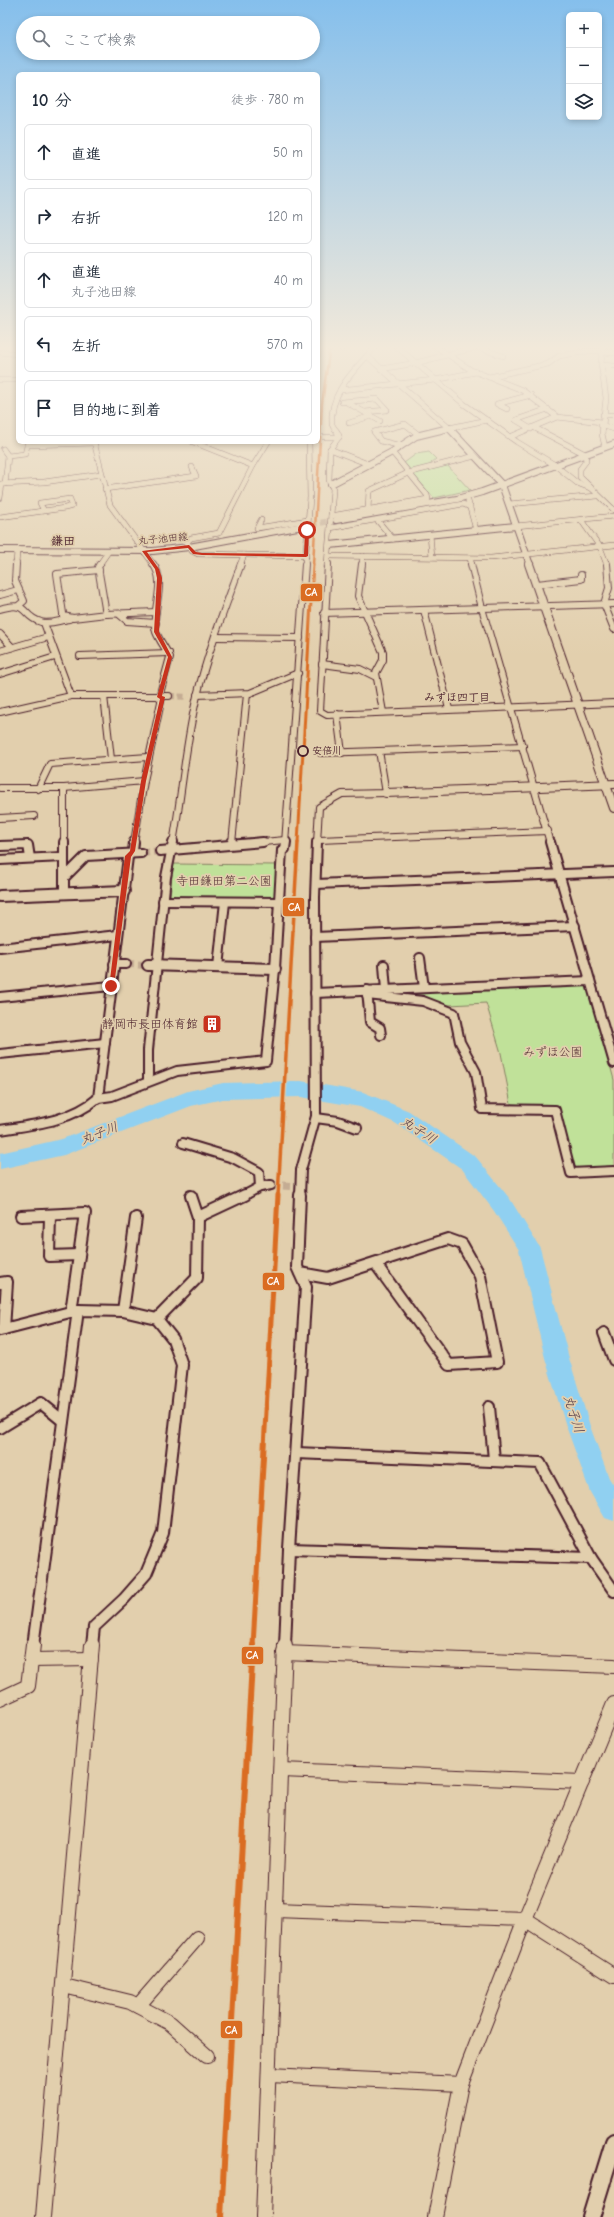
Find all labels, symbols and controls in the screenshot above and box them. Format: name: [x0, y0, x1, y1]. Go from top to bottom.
map controls: [566, 12, 602, 120]
button: +: [566, 12, 602, 48]
search box: [16, 16, 320, 60]
icon: search: [30, 27, 52, 49]
text: ここで検索: [62, 31, 137, 49]
button: −: [566, 48, 602, 84]
button: layers: [566, 84, 602, 120]
text: 10 分: [32, 91, 71, 110]
text: 徒歩 · 780 m: [231, 92, 304, 107]
icon: ahead: [33, 141, 55, 163]
text: 直進: [71, 145, 101, 163]
text: 50 m: [273, 145, 303, 160]
icon: right: [33, 205, 55, 227]
text: 右折: [71, 209, 101, 227]
text: 120 m: [268, 209, 303, 224]
text: 直進: [71, 263, 101, 281]
icon: ahead: [33, 269, 55, 291]
text: 40 m: [274, 273, 303, 288]
text: 丸子池田線: [71, 284, 136, 299]
icon: left: [33, 333, 55, 355]
text: 左折: [71, 337, 101, 355]
text: 570 m: [267, 337, 303, 352]
icon: arrive: [33, 397, 55, 419]
text: 目的地に到着: [71, 401, 161, 419]
route start: [298, 521, 316, 539]
street label: 丸子池田線: [138, 531, 188, 547]
district label: 鎌田: [51, 534, 75, 548]
line badge: CA: [300, 583, 323, 602]
text: CA: [305, 586, 317, 599]
district label: みずほ四丁目: [424, 691, 490, 704]
marker: 安倍川: [297, 745, 309, 757]
place label: 安倍川: [312, 745, 342, 757]
park label: 寺田鎌田第二公園: [176, 874, 272, 888]
line badge: CA: [282, 897, 305, 917]
text: CA: [288, 901, 300, 914]
route end: [102, 977, 120, 995]
building icon: 静岡市長田体育館: [201, 1013, 223, 1035]
place label: 静岡市長田体育館: [102, 1017, 198, 1031]
park label: みずほ公園: [523, 1045, 583, 1059]
water label: 丸子川: [399, 1113, 439, 1147]
water label: 丸子川: [78, 1119, 120, 1147]
line badge: CA: [262, 1272, 285, 1291]
text: CA: [267, 1275, 279, 1288]
water label: 丸子川: [561, 1393, 587, 1435]
line badge: CA: [241, 1646, 264, 1665]
text: CA: [246, 1649, 258, 1662]
line badge: CA: [220, 2020, 243, 2039]
text: CA: [225, 2024, 237, 2037]

